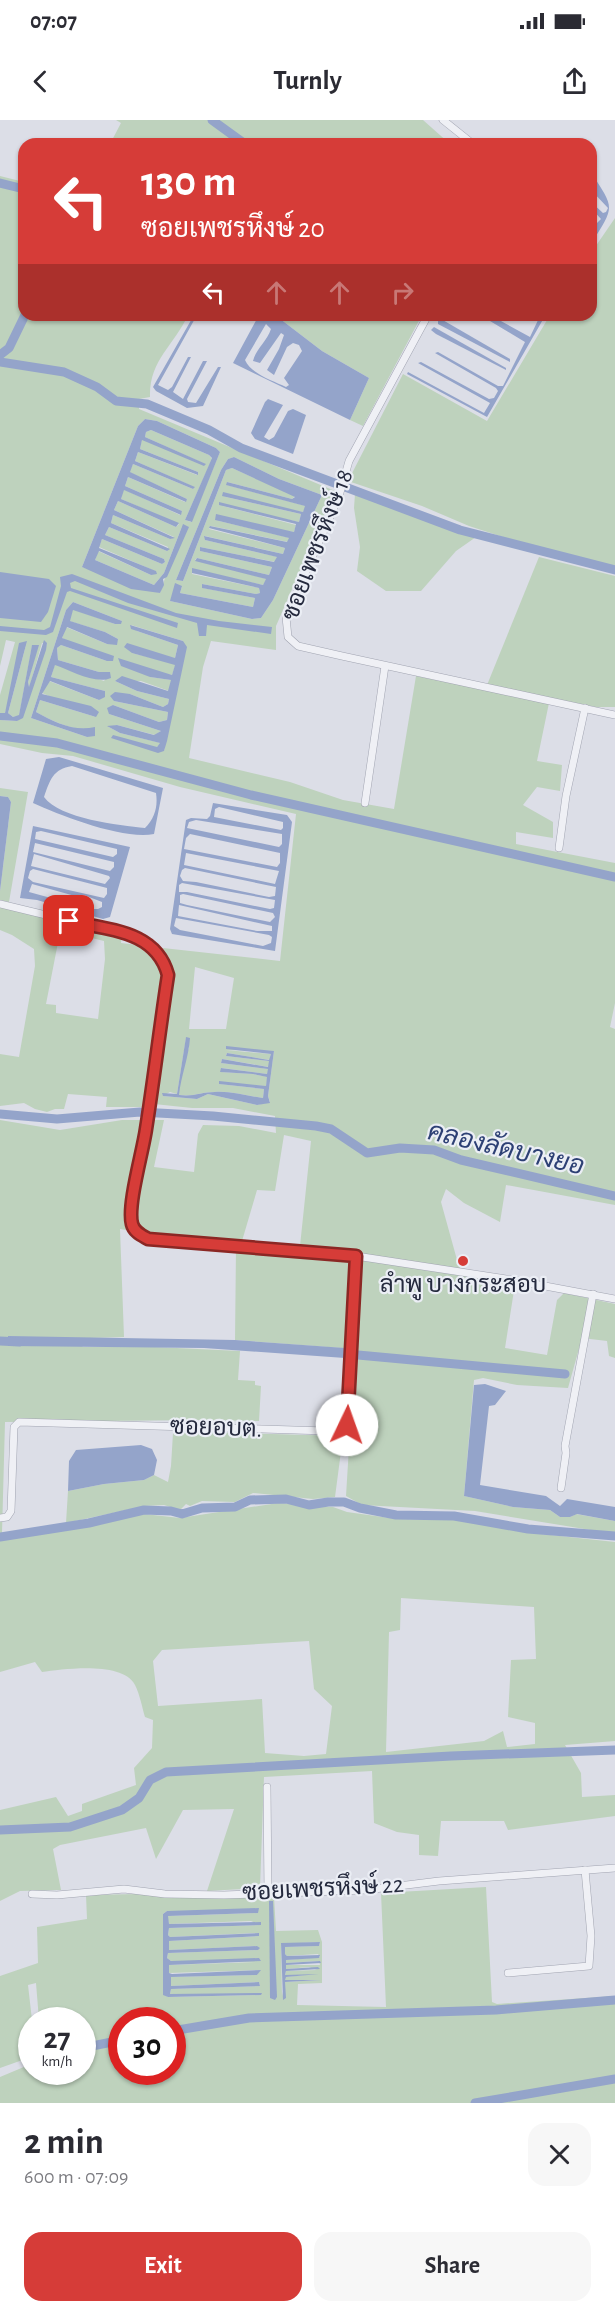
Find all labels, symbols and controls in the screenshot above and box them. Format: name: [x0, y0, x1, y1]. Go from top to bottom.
text: 07:07: [30, 10, 77, 32]
icon: back: [24, 65, 57, 98]
icon: share: [558, 65, 591, 98]
text: Turnly: [273, 67, 342, 94]
text: 130 m: [141, 161, 236, 203]
icon: left: [42, 162, 120, 240]
text: ซอยเพชรหึงษ์ 20: [141, 215, 325, 242]
icon: left: [197, 276, 230, 309]
icon: ahead: [260, 276, 293, 309]
icon: ahead: [323, 276, 356, 309]
icon: right: [386, 276, 419, 309]
street label: ซอยเพชรหึงษ์ 18: [274, 464, 358, 624]
pin: [43, 895, 94, 946]
icon: arrive: [52, 904, 85, 937]
water label: คลองลัดบางยอ: [425, 1114, 588, 1180]
marker: ลำพู บางกระสอบ: [456, 1254, 470, 1268]
place label: ลำพู บางกระสอบ: [380, 1270, 546, 1301]
position arrow: [315, 1393, 379, 1457]
street label: ซอยอบต.: [169, 1414, 263, 1442]
street label: ซอยเพชรหึงษ์ 22: [241, 1868, 404, 1905]
speed limit sign: 30: [108, 2007, 186, 2085]
text: 27: [43, 2024, 71, 2054]
text: km/h: [42, 2054, 72, 2069]
button: close: [528, 2123, 591, 2186]
text: 2 min: [24, 2124, 104, 2160]
text: 600 m · 07:09: [24, 2167, 128, 2187]
button: Exit: [24, 2232, 302, 2301]
button: Share: [314, 2232, 591, 2301]

